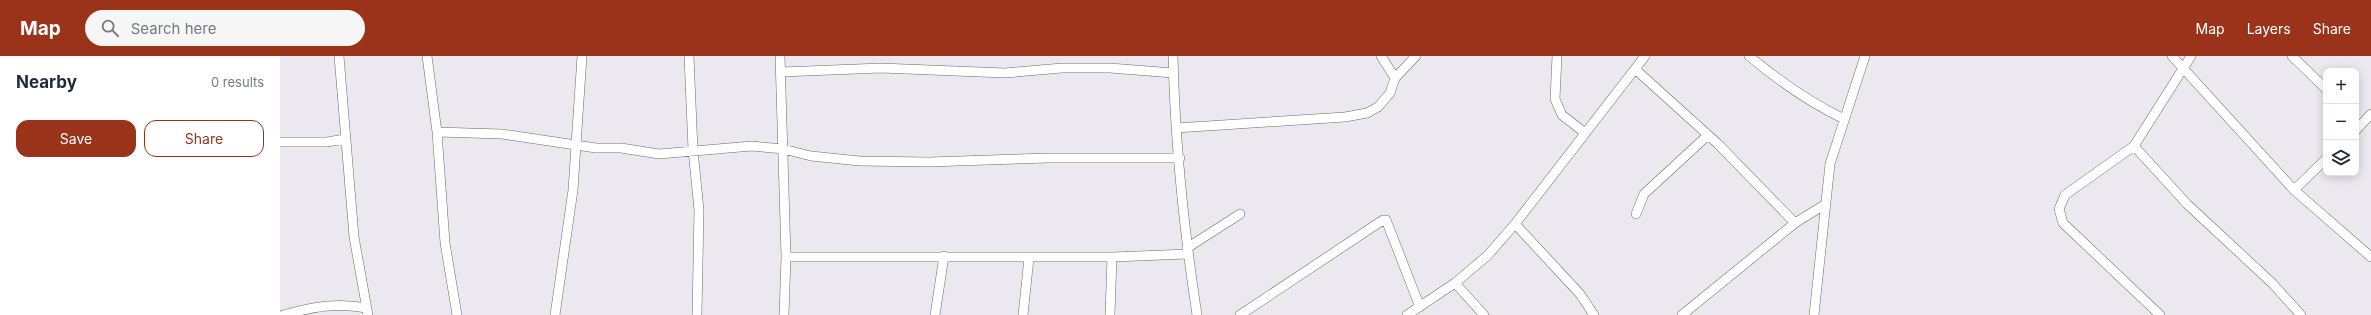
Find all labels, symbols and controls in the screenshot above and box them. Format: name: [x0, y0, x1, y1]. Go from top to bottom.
search box: [85, 10, 365, 46]
text: Map: [20, 17, 61, 40]
icon: search: [99, 17, 121, 39]
text: Search here: [131, 19, 216, 38]
text: Map: [2196, 20, 2225, 37]
text: Layers: [2247, 20, 2291, 37]
text: Share: [2313, 20, 2351, 37]
map controls: [2323, 68, 2359, 176]
button: +: [2323, 68, 2359, 104]
text: Nearby: [16, 72, 77, 92]
text: 0 results: [211, 74, 264, 90]
button: −: [2323, 104, 2359, 140]
button: Save: [16, 120, 136, 157]
button: Share: [144, 120, 264, 157]
button: layers: [2323, 140, 2359, 176]

